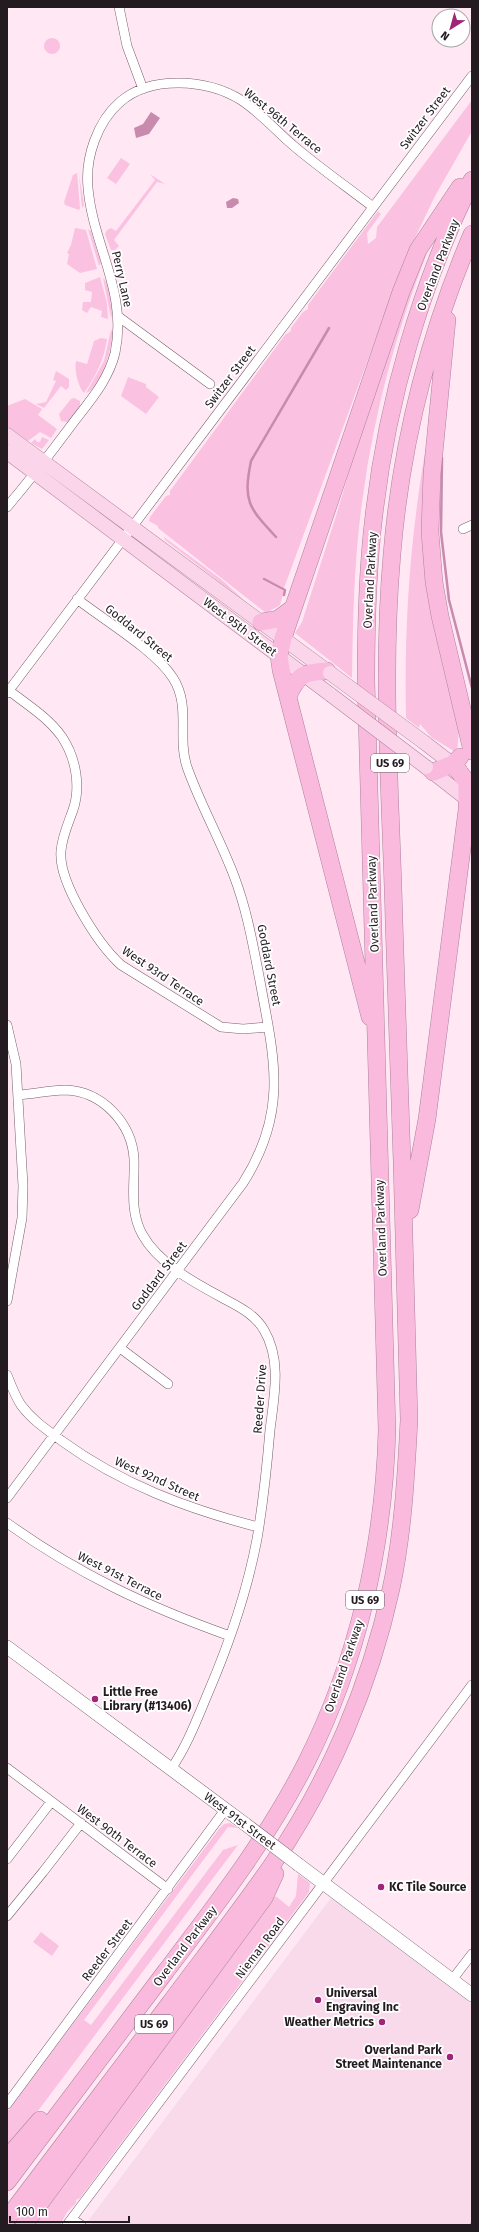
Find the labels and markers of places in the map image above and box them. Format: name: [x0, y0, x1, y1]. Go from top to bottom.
place label: Little Free Library (#13406): [103, 1685, 191, 1713]
marker: Little Free Library (#13406): [90, 1694, 100, 1704]
place label: KC Tile Source: [389, 1880, 467, 1894]
marker: KC Tile Source: [376, 1882, 386, 1892]
place label: Universal Engraving Inc: [326, 1986, 399, 2014]
marker: Universal Engraving Inc: [313, 1995, 323, 2005]
place label: Weather Metrics: [285, 2015, 374, 2029]
marker: Weather Metrics: [377, 2017, 387, 2027]
place label: Overland Park Street Maintenance: [335, 2043, 442, 2071]
marker: Overland Park Street Maintenance: [445, 2052, 455, 2062]

